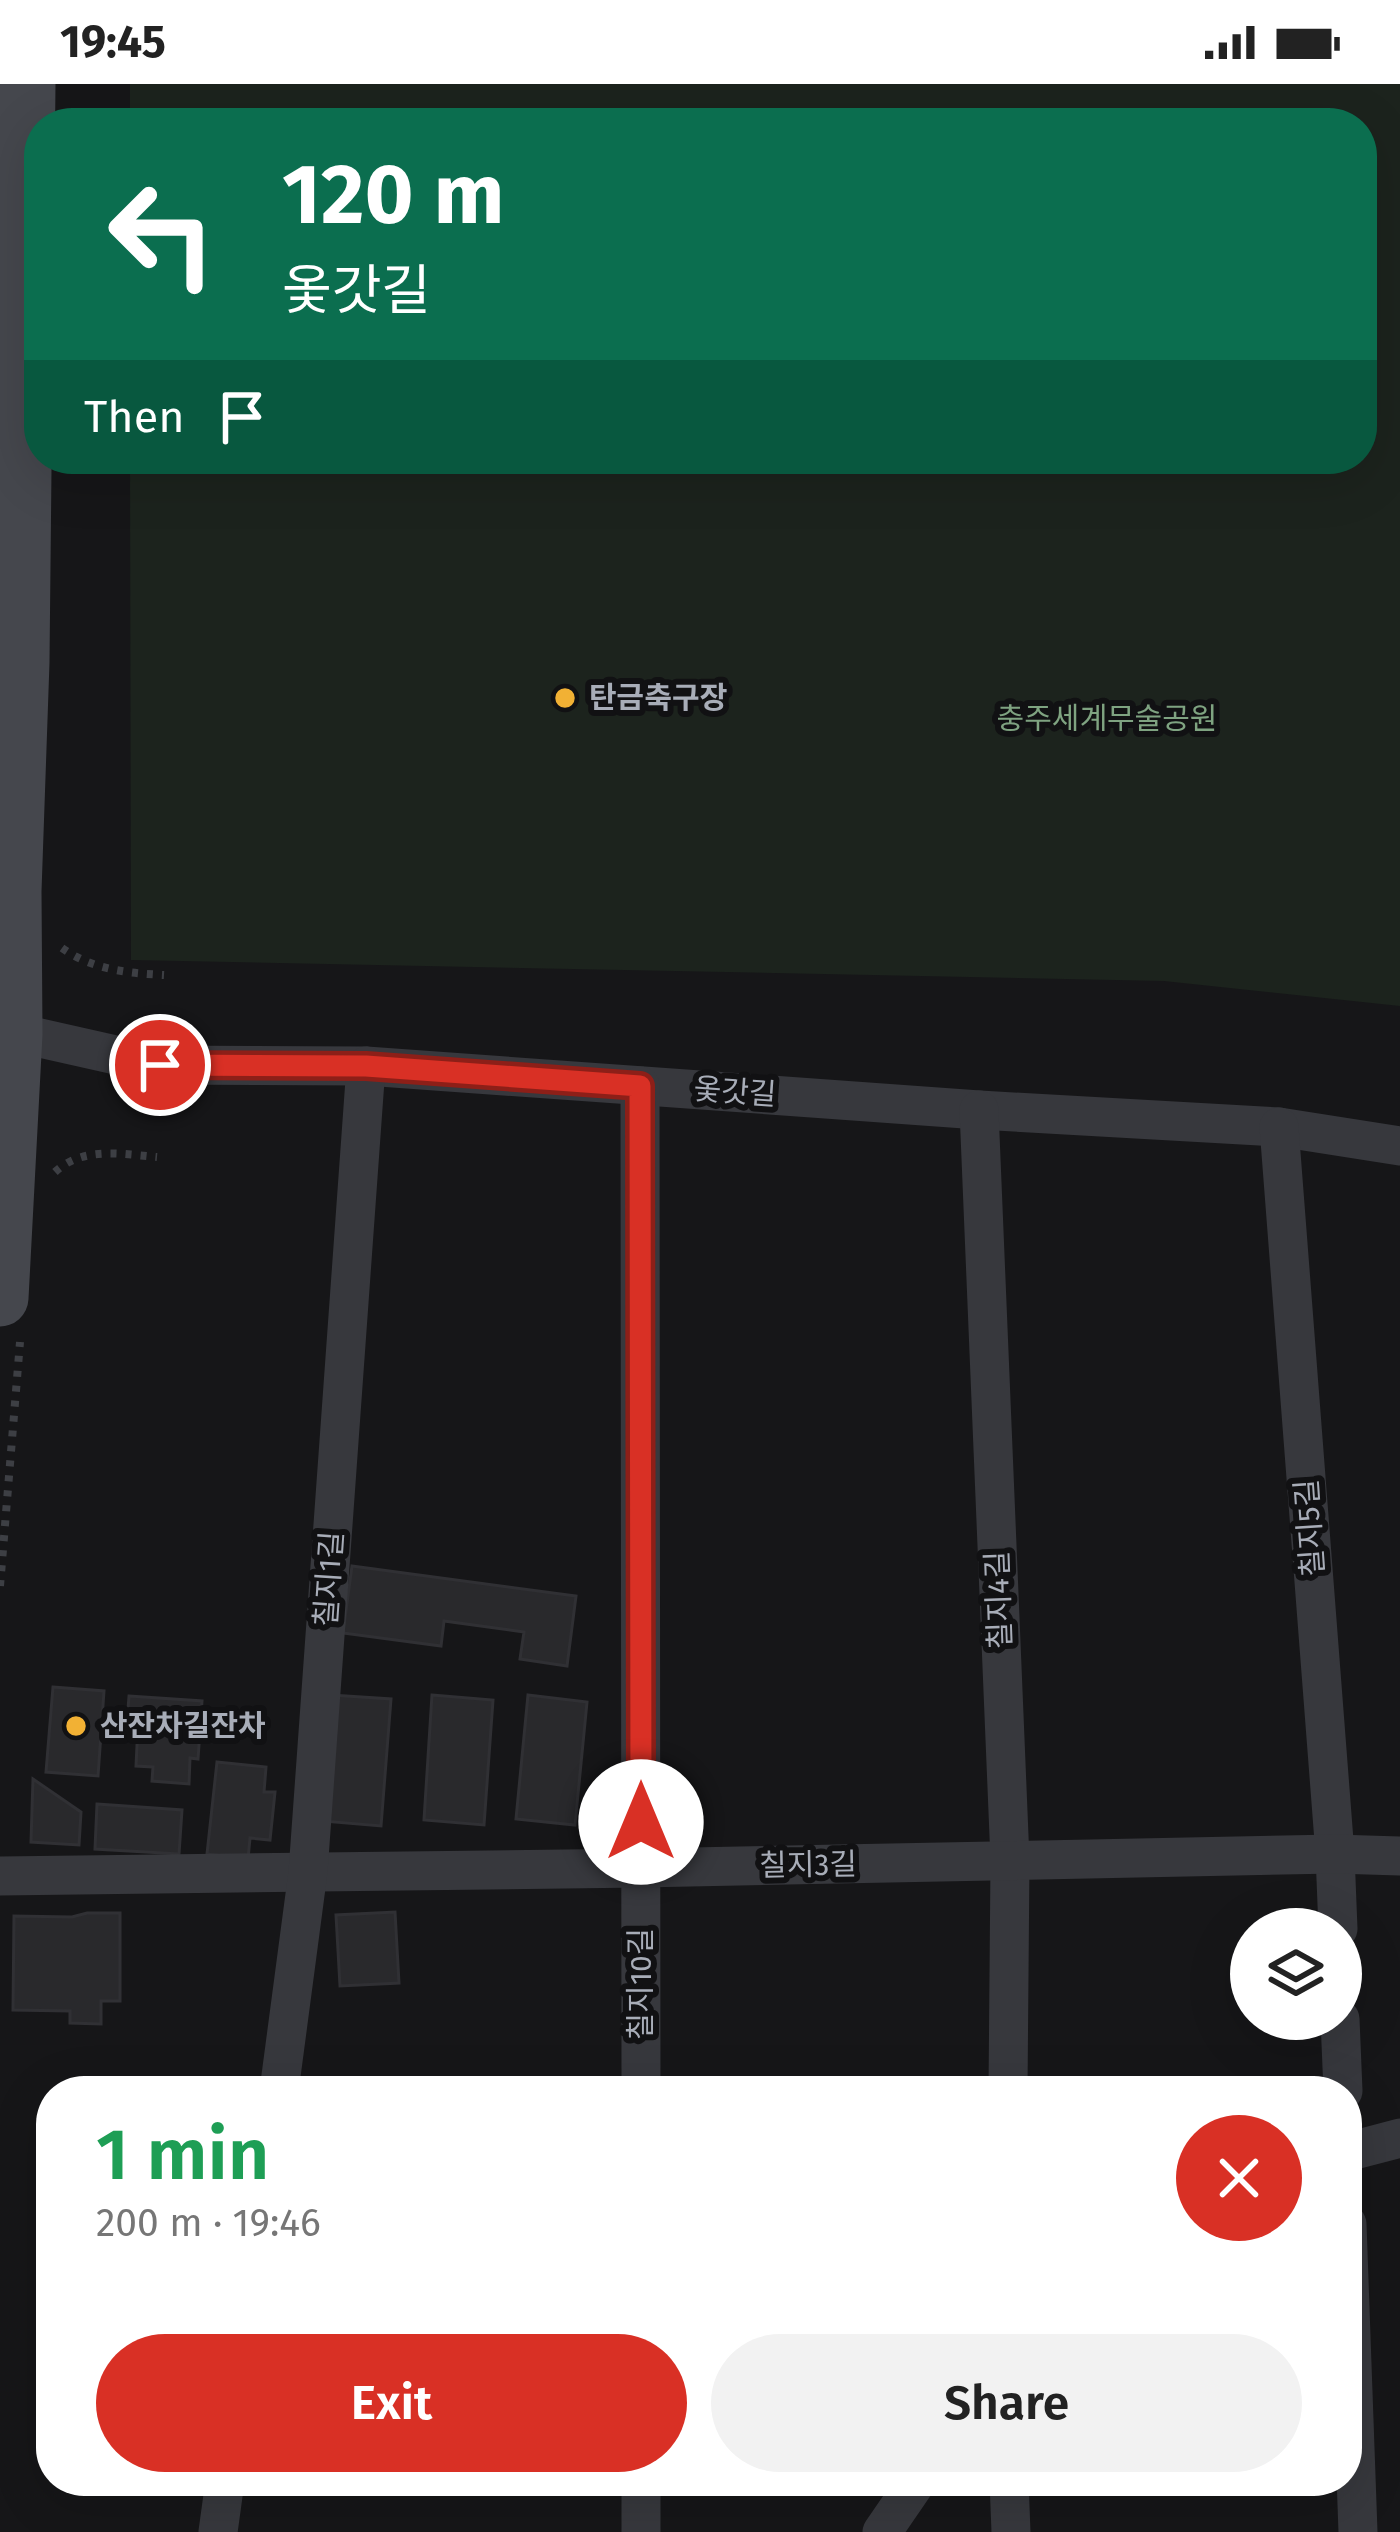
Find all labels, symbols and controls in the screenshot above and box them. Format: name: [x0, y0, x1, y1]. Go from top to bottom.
text: 19:45: [60, 15, 166, 69]
text: 120 m: [282, 144, 504, 245]
icon: left: [84, 156, 240, 312]
text: 옻갓길: [282, 259, 431, 323]
icon: arrive: [209, 384, 275, 450]
text: Then: [84, 390, 185, 444]
place label: 탄금축구장: [589, 680, 727, 716]
marker: 탄금축구장: [552, 685, 578, 711]
park label: 충주세계무술공원: [997, 701, 1217, 737]
pin: [109, 1014, 211, 1116]
icon: arrive: [127, 1032, 193, 1098]
street label: 옻갓길: [692, 1071, 778, 1113]
street label: 칠지5길: [1289, 1478, 1331, 1578]
street label: 칠지1길: [308, 1530, 350, 1628]
street label: 칠지4길: [979, 1550, 1019, 1650]
place label: 산잔차길잔차: [100, 1708, 266, 1744]
marker: 산잔차길잔차: [63, 1713, 89, 1739]
position arrow: [578, 1759, 704, 1885]
street label: 칠지3길: [759, 1846, 857, 1884]
map controls: [1230, 1908, 1362, 2040]
button: layers: [1230, 1908, 1362, 2040]
street label: 칠지10길: [623, 1928, 659, 2040]
text: 1 min: [96, 2112, 269, 2198]
button: close: [1176, 2115, 1302, 2241]
text: 200 m · 19:46: [96, 2200, 321, 2246]
button: Exit: [96, 2334, 687, 2472]
button: Share: [711, 2334, 1302, 2472]

